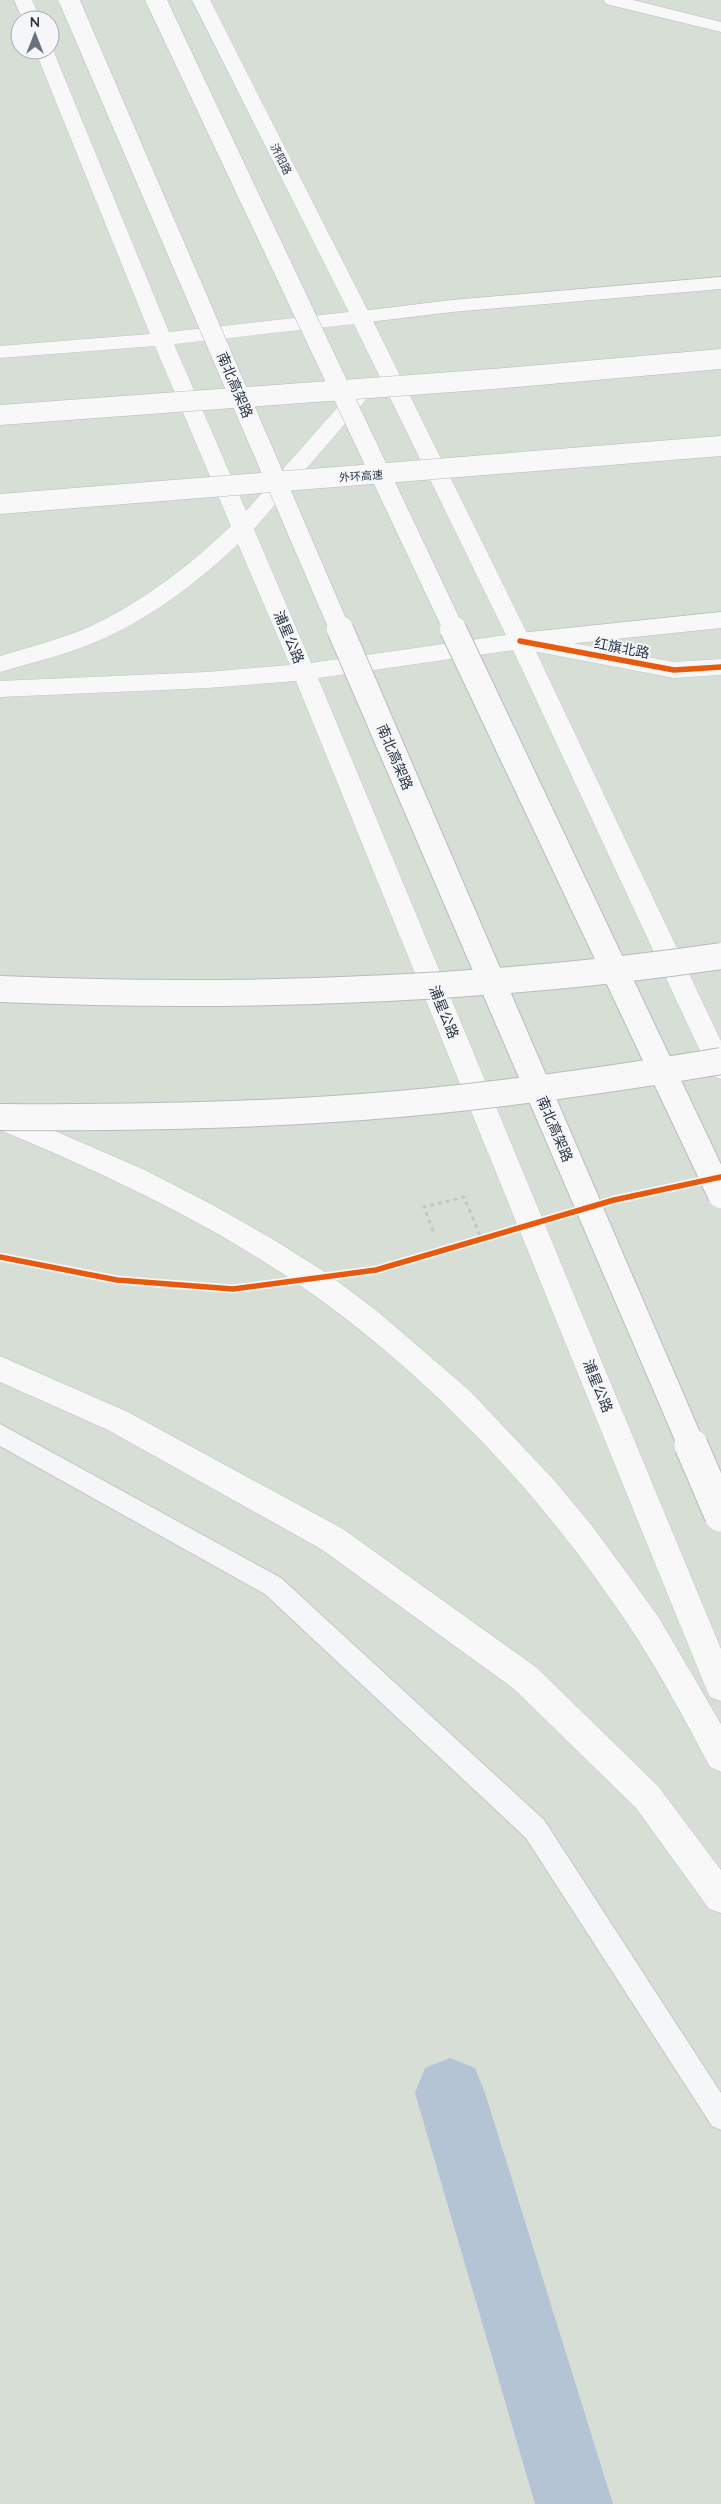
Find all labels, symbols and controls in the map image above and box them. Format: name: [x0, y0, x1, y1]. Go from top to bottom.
north arrow: [10, 10, 60, 60]
text: N: [30, 13, 40, 31]
street label: 济阳路: [267, 141, 295, 177]
street label: 南北高架路: [213, 349, 257, 421]
street label: 外环高速: [339, 467, 383, 485]
street label: 浦星公路: [270, 608, 308, 666]
street label: 红旗北路: [593, 634, 651, 662]
street label: 南北高架路: [373, 721, 417, 793]
street label: 浦星公路: [425, 983, 463, 1041]
street label: 南北高架路: [533, 1093, 577, 1165]
street label: 浦星公路: [579, 1357, 617, 1415]

